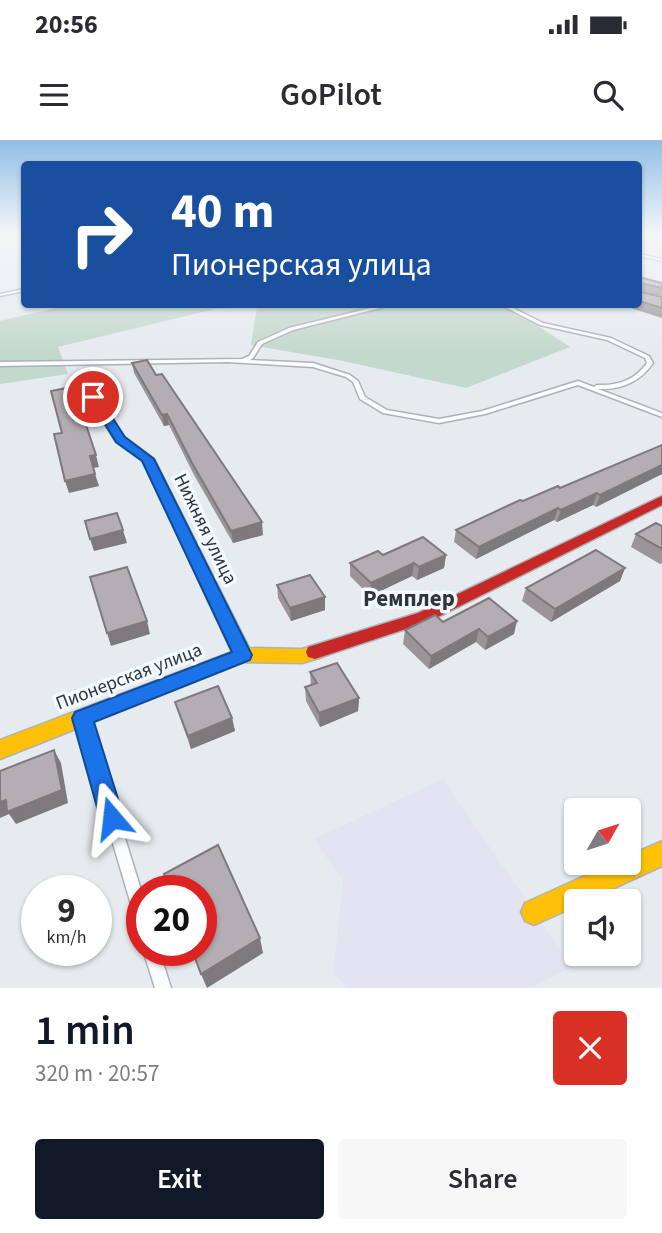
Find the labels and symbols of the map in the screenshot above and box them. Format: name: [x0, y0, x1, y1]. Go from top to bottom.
pin: [63, 367, 123, 427]
street label: Нижняя улица: [167, 469, 243, 589]
district label: Ремплер: [363, 582, 455, 615]
street label: Пионерская улица: [52, 637, 206, 717]
position arrow: [75, 781, 149, 855]
north arrow: [564, 798, 640, 875]
speed limit sign: 20: [126, 875, 217, 966]

